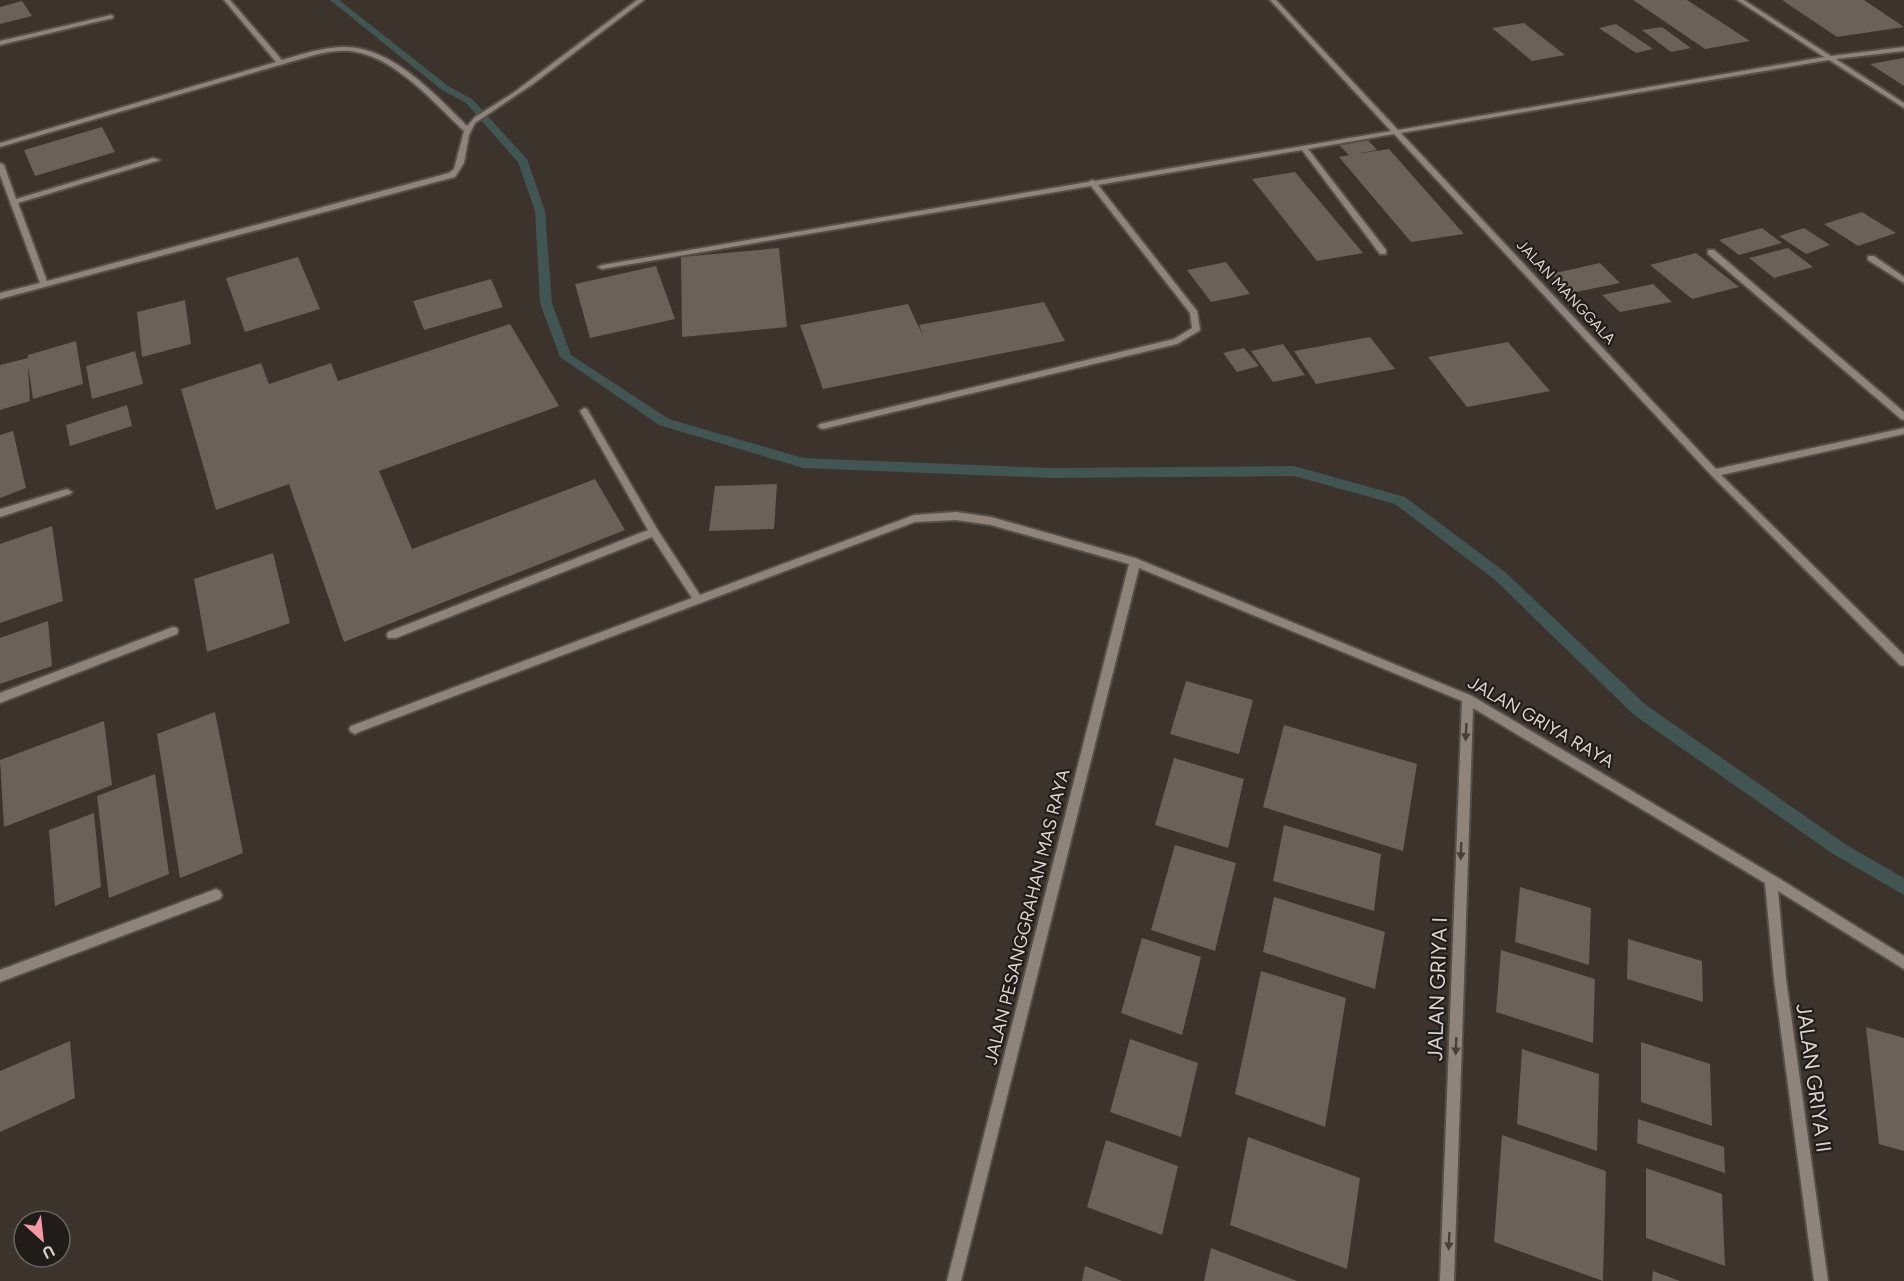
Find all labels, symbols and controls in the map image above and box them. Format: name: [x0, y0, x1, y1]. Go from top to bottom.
street label: JALAN MANGGALA: [1513, 236, 1619, 348]
street label: JALAN GRIYA RAYA: [1464, 671, 1618, 773]
one-way arrow: [1462, 722, 1471, 741]
street label: JALAN PESANGGRAHAN MAS RAYA: [980, 767, 1074, 1067]
one-way arrow: [1456, 841, 1466, 860]
street label: JALAN GRIYA I: [1422, 917, 1452, 1061]
street label: JALAN GRIYA II: [1791, 1002, 1837, 1154]
one-way arrow: [1451, 1036, 1461, 1055]
north arrow: [12, 1209, 72, 1269]
one-way arrow: [1444, 1231, 1453, 1250]
text: U: [39, 1241, 58, 1263]

